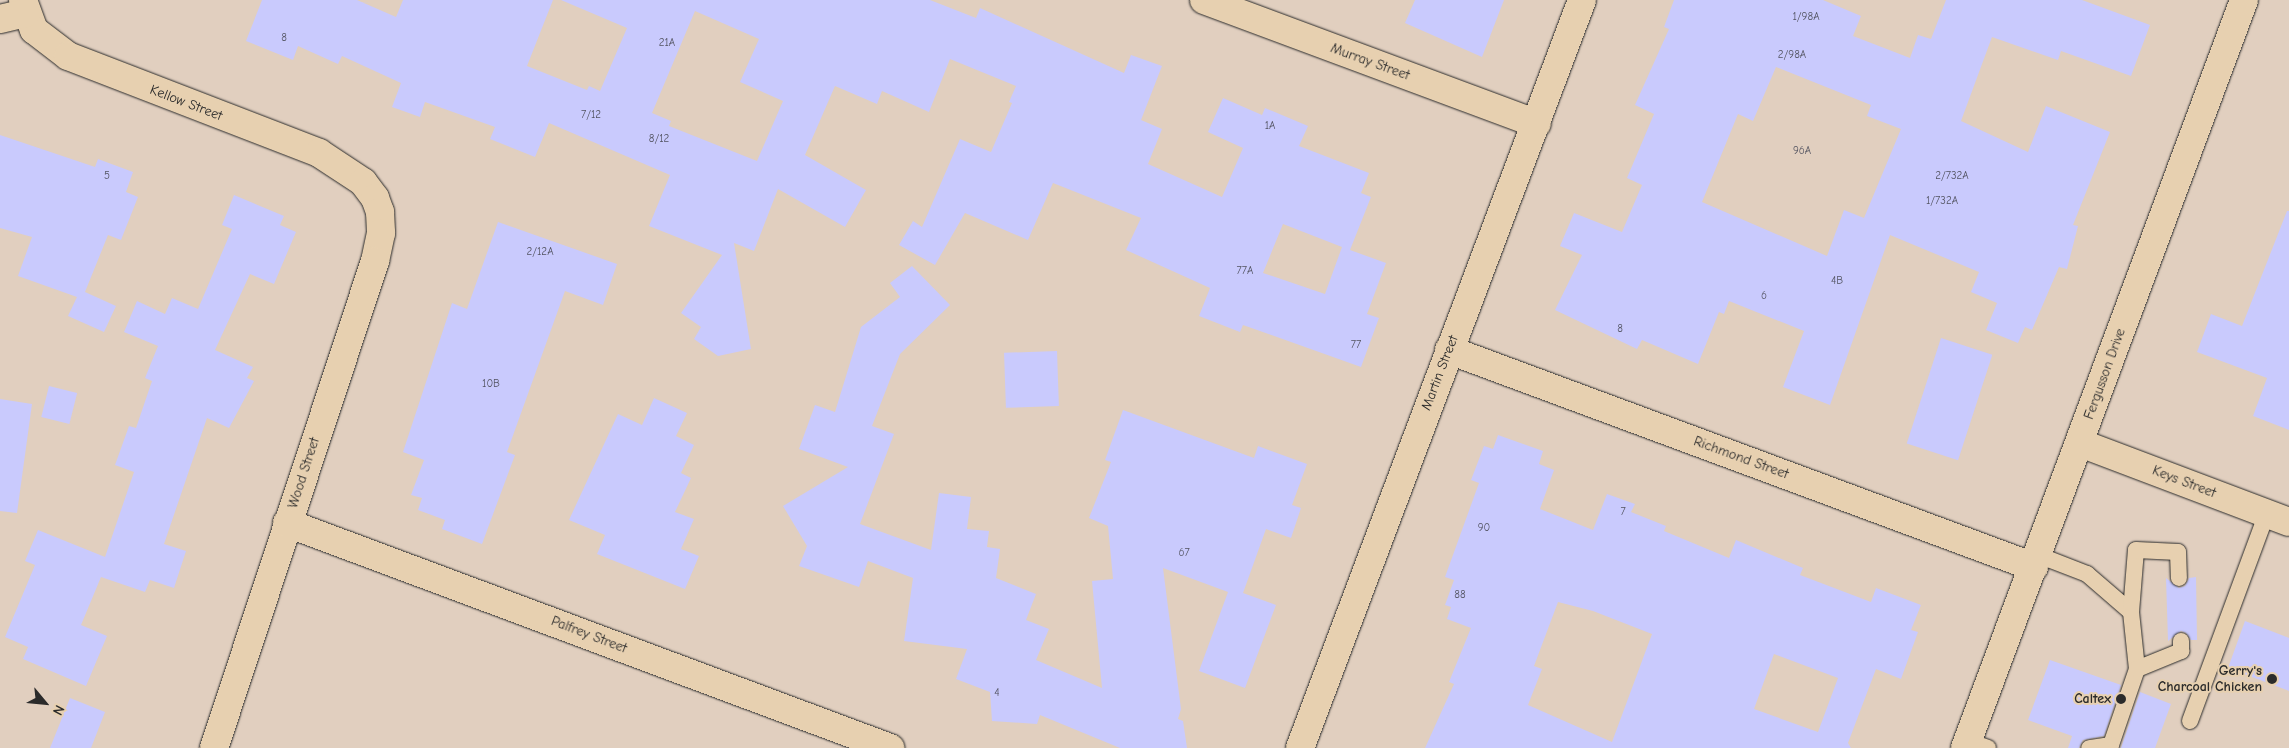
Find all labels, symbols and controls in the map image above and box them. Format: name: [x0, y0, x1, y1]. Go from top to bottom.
house number: 1/98A: [1792, 10, 1820, 24]
house number: 8: [281, 31, 287, 45]
house number: 21A: [659, 36, 675, 50]
street label: Murray Street: [1328, 40, 1412, 84]
house number: 2/98A: [1778, 48, 1806, 62]
street label: Kellow Street: [147, 81, 225, 125]
house number: 7/12: [581, 108, 601, 122]
house number: 1A: [1265, 119, 1275, 133]
house number: 8/12: [649, 132, 669, 146]
house number: 96A: [1793, 144, 1811, 158]
house number: 5: [104, 169, 110, 183]
house number: 2/732A: [1935, 169, 1969, 183]
house number: 1/732A: [1926, 194, 1958, 208]
house number: 2/12A: [526, 245, 554, 259]
house number: 77A: [1237, 264, 1253, 278]
house number: 4B: [1831, 274, 1843, 288]
house number: 6: [1761, 289, 1767, 303]
house number: 8: [1617, 322, 1623, 336]
street label: Fergusson Drive: [2081, 326, 2129, 422]
street label: Martin Street: [1418, 333, 1462, 413]
house number: 77: [1351, 338, 1361, 352]
house number: 10B: [482, 377, 500, 391]
street label: Richmond Street: [1691, 433, 1791, 483]
street label: Wood Street: [285, 435, 323, 511]
street label: Keys Street: [2150, 462, 2218, 502]
house number: 7: [1620, 505, 1626, 519]
house number: 90: [1478, 521, 1490, 535]
house number: 67: [1178, 546, 1190, 560]
house number: 88: [1454, 588, 1466, 602]
street label: Palfrey Street: [549, 613, 629, 657]
place label: Gerry's Charcoal Chicken: [2158, 663, 2262, 696]
marker: Gerry's Charcoal Chicken: [2266, 673, 2278, 685]
north arrow: [20, 678, 70, 728]
house number: 4: [994, 686, 1000, 700]
place label: Caltex: [2074, 691, 2111, 707]
marker: Caltex: [2115, 693, 2127, 705]
text: N: [49, 702, 68, 718]

